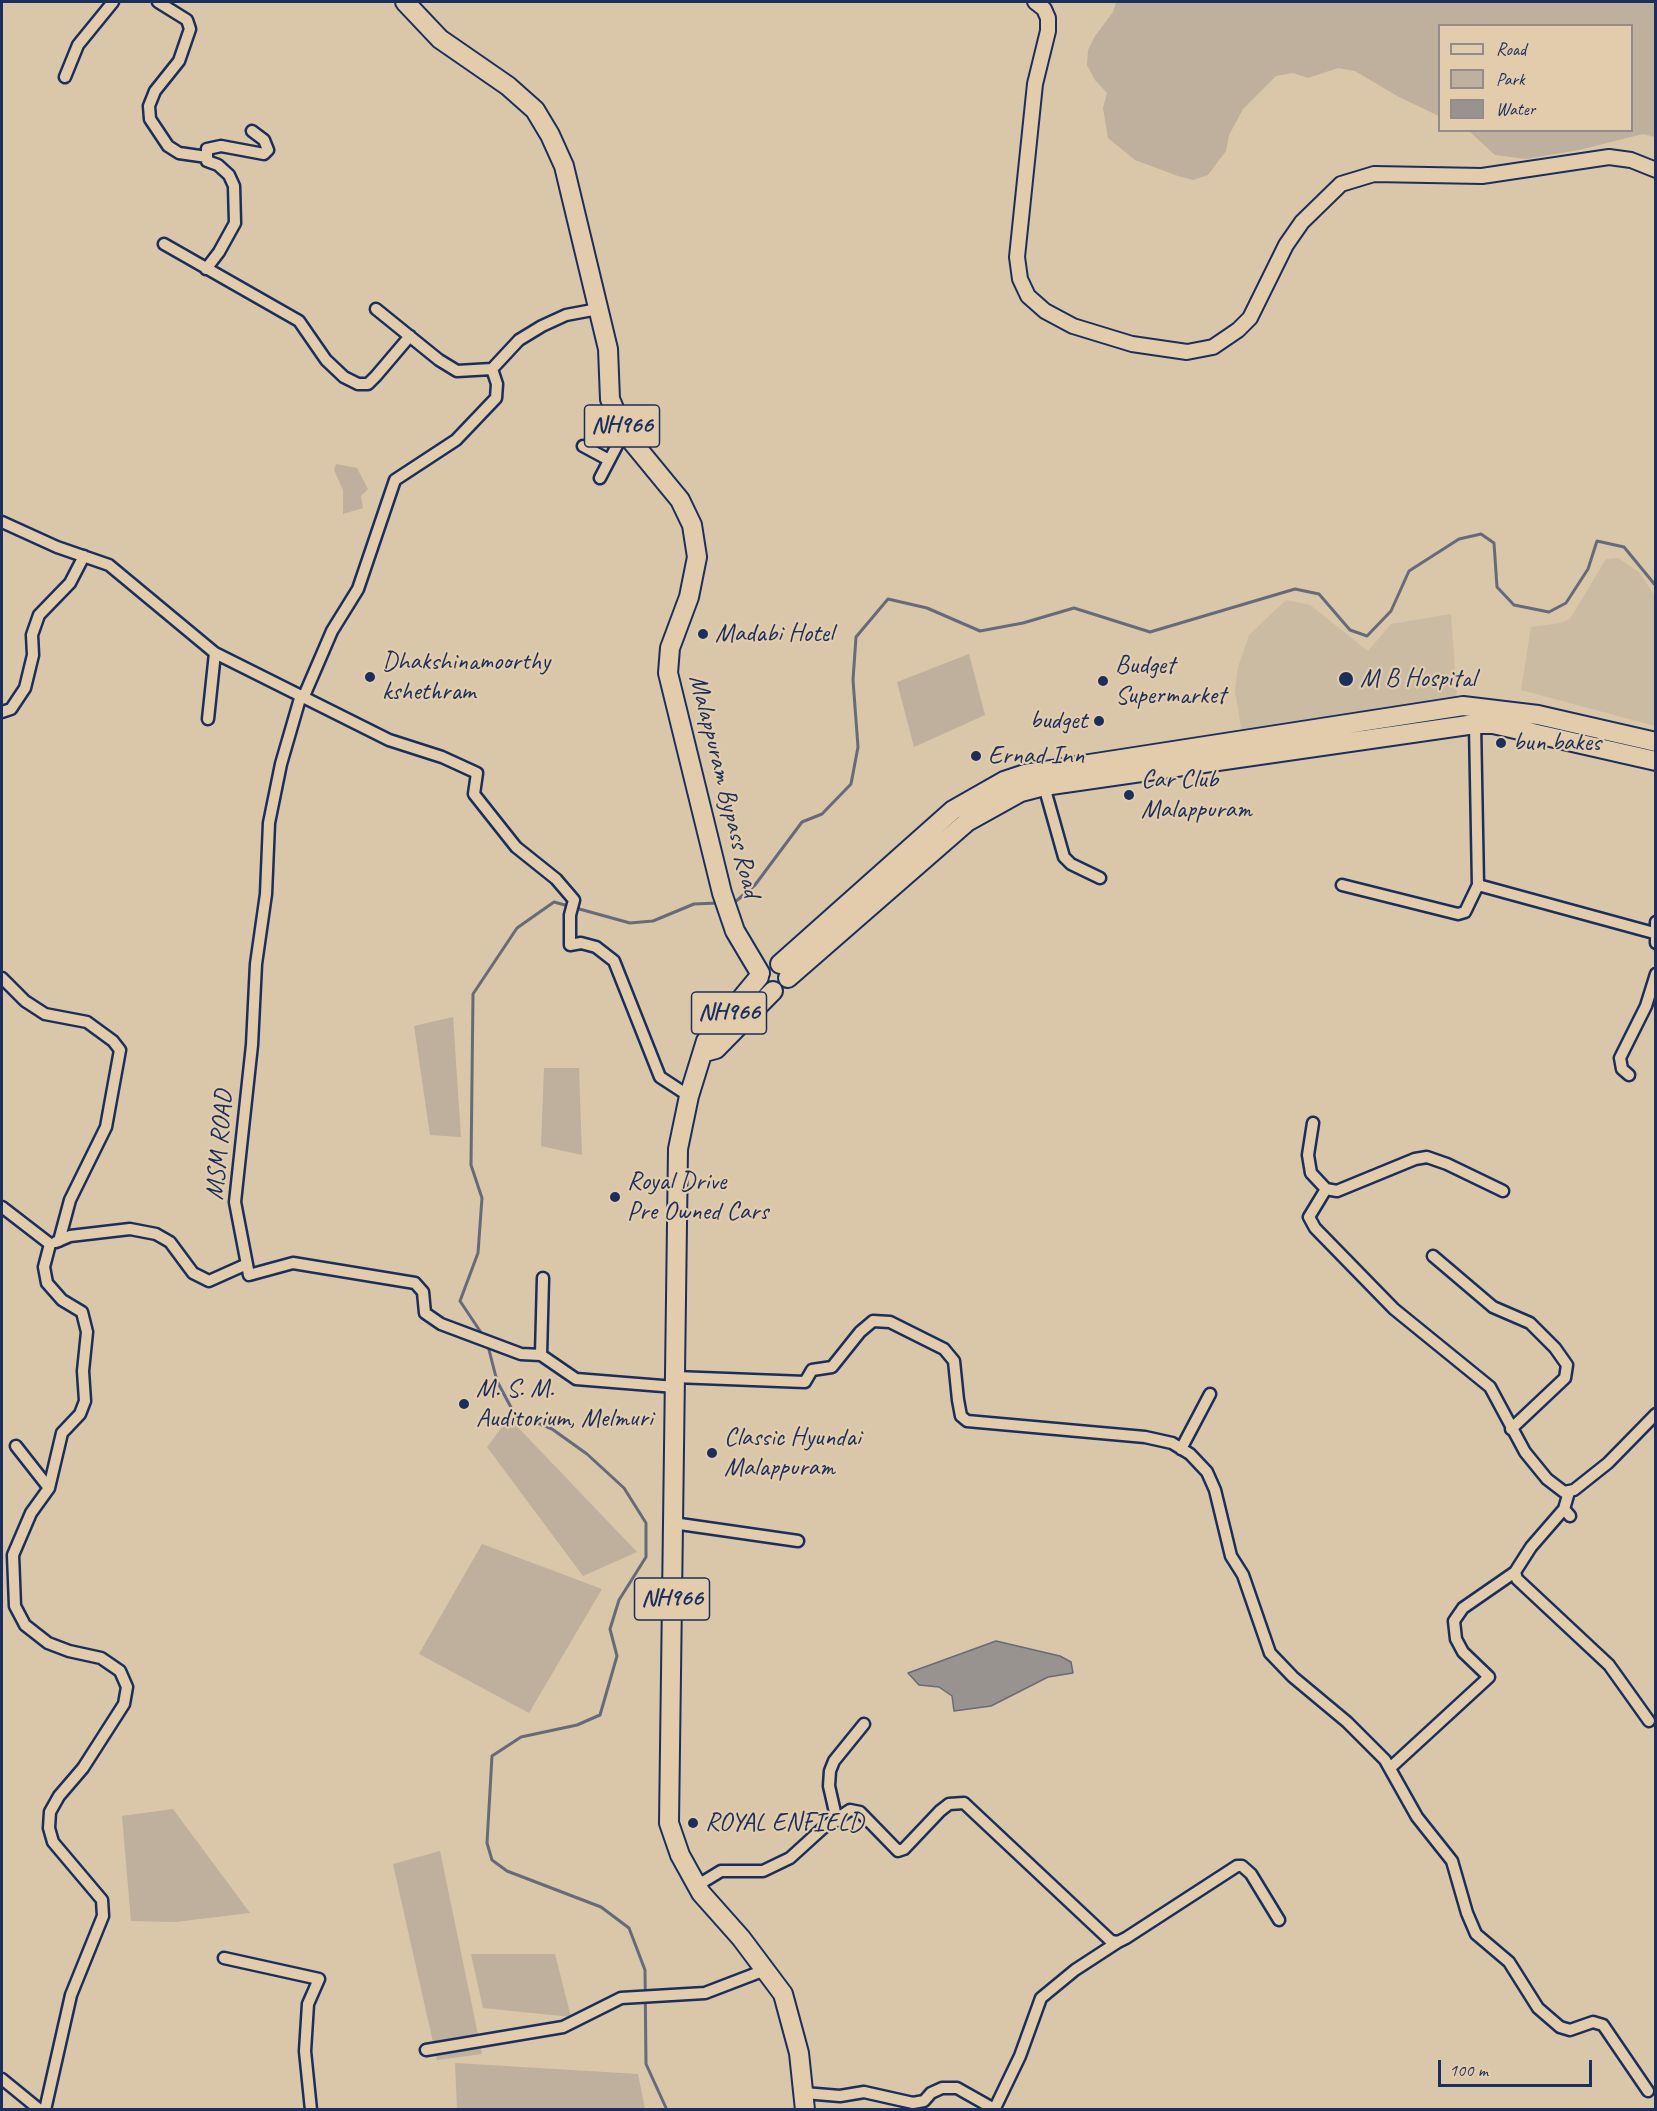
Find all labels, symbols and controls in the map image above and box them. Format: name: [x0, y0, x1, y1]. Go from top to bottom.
legend: [1438, 24, 1633, 132]
text: Road: [1496, 38, 1526, 60]
text: Park: [1496, 68, 1525, 90]
text: Water: [1496, 98, 1535, 120]
road number: NH966: [584, 405, 660, 447]
place label: Madabi Hotel: [715, 618, 833, 650]
marker: Madabi Hotel: [696, 627, 710, 641]
place label: Dhakshinamoorthy kshethram: [382, 646, 550, 708]
place label: Budget Supermarket: [1115, 650, 1225, 712]
place label: M B Hospital: [1360, 663, 1476, 695]
marker: Dhakshinamoorthy kshethram: [363, 670, 377, 684]
marker: M B Hospital: [1337, 670, 1355, 688]
street label: Malappuram Bypass Road: [681, 672, 767, 900]
marker: Budget Supermarket: [1096, 674, 1110, 688]
place label: budget: [1030, 705, 1087, 737]
marker: budget: [1092, 714, 1106, 728]
place label: bun bakes: [1513, 727, 1601, 759]
marker: bun bakes: [1494, 736, 1508, 750]
place label: Ernad Inn: [988, 740, 1084, 772]
marker: Ernad Inn: [969, 749, 983, 763]
place label: Car Club Malappuram: [1141, 764, 1252, 826]
marker: Car Club Malappuram: [1122, 788, 1136, 802]
road number: NH966: [692, 992, 766, 1034]
street label: MSM ROAD: [200, 1089, 240, 1201]
place label: Royal Drive Pre Owned Cars: [627, 1166, 768, 1228]
marker: Royal Drive Pre Owned Cars: [608, 1190, 622, 1204]
place label: M. S. M. Auditorium, Melmuri: [476, 1373, 653, 1434]
marker: M. S. M. Auditorium, Melmuri: [457, 1397, 471, 1411]
place label: Classic Hyundai Malappuram: [724, 1422, 861, 1484]
marker: Classic Hyundai Malappuram: [705, 1446, 719, 1460]
road number: NH966: [634, 1578, 710, 1620]
place label: ROYAL ENFIELD: [705, 1807, 863, 1839]
marker: ROYAL ENFIELD: [686, 1816, 700, 1830]
scale bar: [1441, 2048, 1596, 2086]
text: 100 m: [1449, 2059, 1488, 2081]

